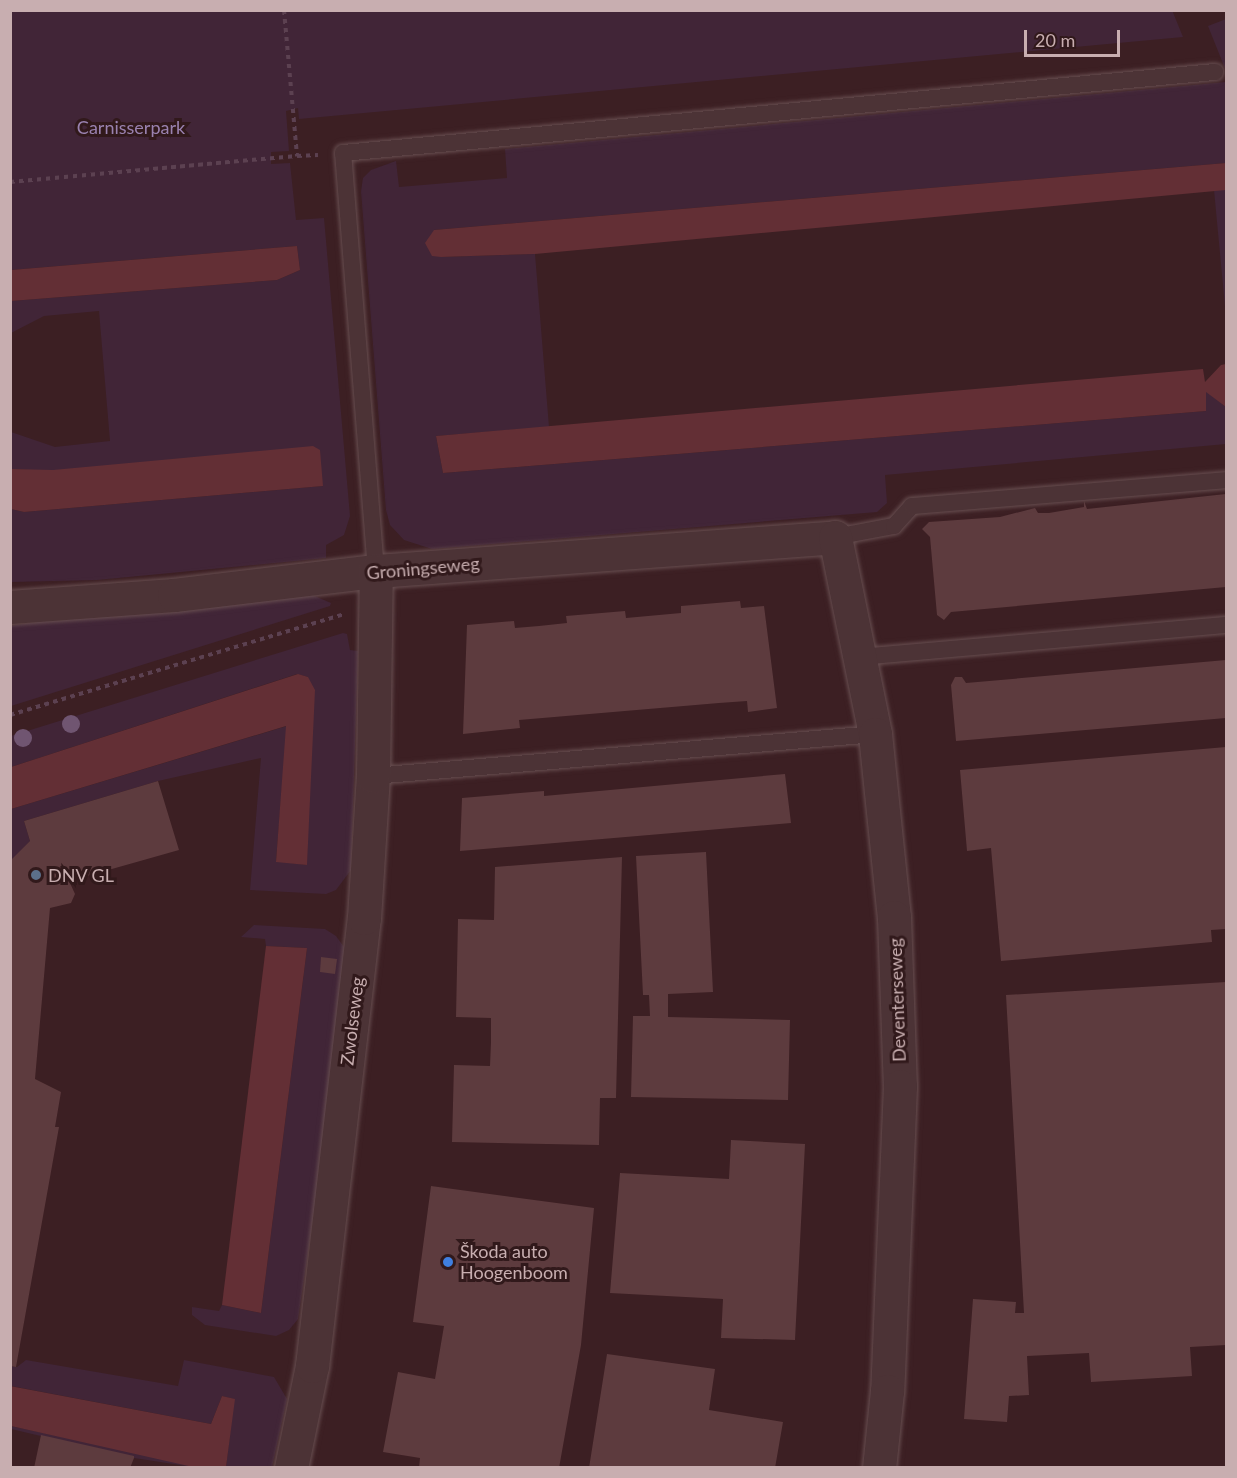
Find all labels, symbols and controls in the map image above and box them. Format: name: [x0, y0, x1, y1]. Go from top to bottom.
scale bar: [1027, 18, 1123, 56]
text: 20 m: [1035, 29, 1075, 51]
park label: Carnisserpark: [77, 116, 185, 138]
street label: Groningseweg: [366, 552, 480, 584]
place label: DNV GL: [48, 864, 115, 886]
marker: DNV GL: [29, 868, 43, 882]
street label: Deventerseweg: [884, 938, 910, 1062]
street label: Zwolseweg: [336, 976, 368, 1066]
place label: Škoda auto Hoogenboom: [460, 1241, 568, 1284]
marker: Škoda auto Hoogenboom: [441, 1255, 455, 1269]

